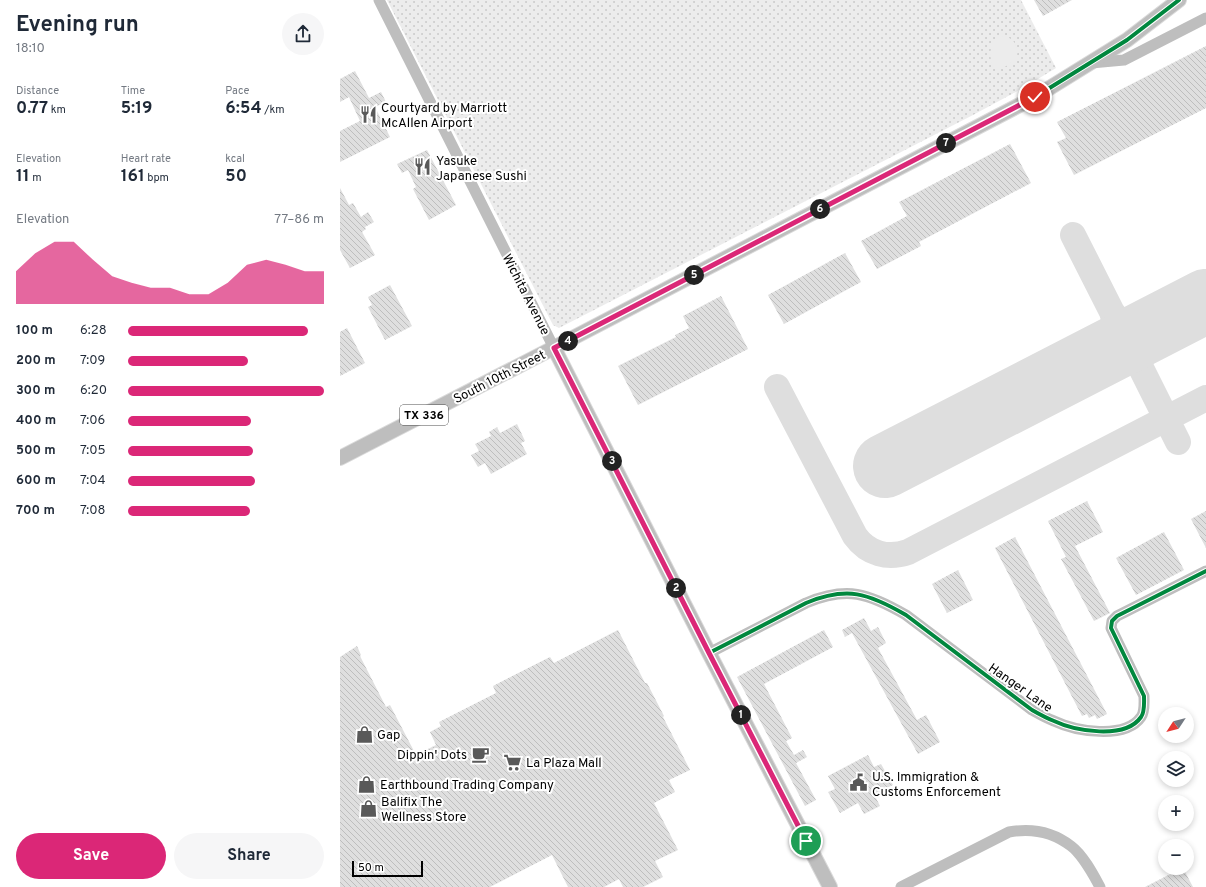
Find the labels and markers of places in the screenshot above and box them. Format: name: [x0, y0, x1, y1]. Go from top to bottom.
pin: [1018, 80, 1052, 114]
place label: Courtyard by Marriott McAllen Airport: [381, 101, 507, 132]
restaurant icon: Courtyard by Marriott McAllen Airport: [358, 104, 378, 124]
pin: 7: [936, 133, 956, 153]
place label: Yasuke Japanese Sushi: [436, 154, 527, 185]
restaurant icon: Yasuke Japanese Sushi: [413, 157, 433, 177]
pin: 6: [810, 199, 830, 219]
pin: 5: [684, 265, 704, 285]
pin: 4: [558, 331, 578, 351]
pin: 3: [602, 451, 622, 471]
pin: 2: [666, 578, 686, 598]
pin: 1: [731, 705, 751, 725]
shop icon: Gap: [354, 724, 374, 744]
place label: Gap: [377, 728, 400, 744]
cafe icon: Dippin' Dots: [470, 744, 490, 764]
place label: Dippin' Dots: [397, 748, 467, 764]
supermarket icon: La Plaza Mall: [503, 752, 523, 772]
place label: La Plaza Mall: [526, 756, 602, 772]
place label: U.S. Immigration & Customs Enforcement: [872, 770, 1001, 801]
public building icon: U.S. Immigration & Customs Enforcement: [849, 773, 869, 793]
shop icon: Earthbound Trading Company: [357, 774, 377, 794]
place label: Earthbound Trading Company: [380, 778, 554, 794]
place label: Balifix The Wellness Store: [381, 795, 466, 826]
shop icon: Balifix The Wellness Store: [358, 798, 378, 818]
pin: [789, 824, 823, 858]

